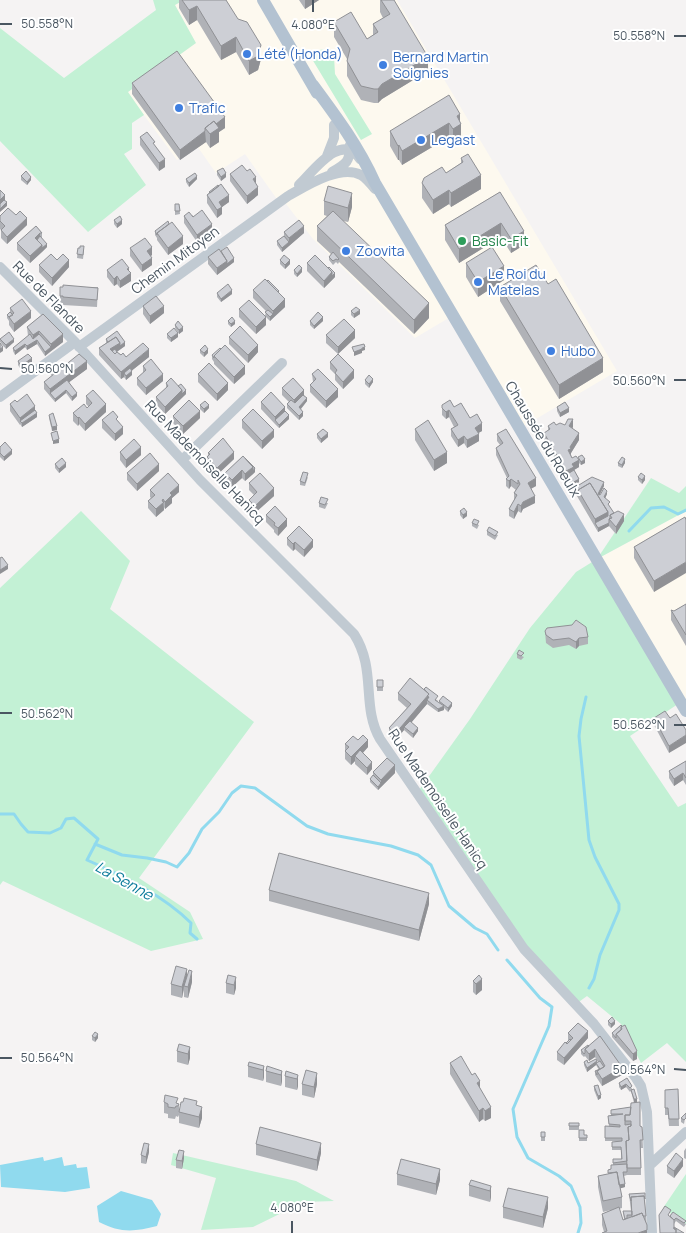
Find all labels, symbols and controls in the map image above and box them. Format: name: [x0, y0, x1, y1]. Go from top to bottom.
text: 50.558°N: [21, 15, 73, 32]
text: 4.080°E: [291, 16, 335, 33]
text: 50.558°N: [613, 27, 665, 44]
place label: Lété (Honda): [257, 44, 343, 63]
place label: Bernard Martin Soignies: [393, 47, 489, 82]
marker: Lété (Honda): [241, 48, 253, 60]
marker: Bernard Martin Soignies: [377, 59, 389, 71]
place label: Trafic: [189, 98, 226, 117]
marker: Trafic: [173, 102, 185, 114]
place label: Legast: [431, 130, 476, 149]
marker: Legast: [415, 134, 427, 146]
street label: Chemin Mitoyen: [127, 221, 222, 298]
place label: Basic-Fit: [472, 231, 529, 250]
marker: Basic-Fit: [456, 235, 468, 247]
place label: Zoovita: [356, 241, 405, 260]
marker: Zoovita: [340, 245, 352, 257]
street label: Rue de Flandre: [9, 256, 90, 337]
place label: Le Roi du Matelas: [488, 264, 546, 299]
marker: Le Roi du Matelas: [472, 276, 484, 288]
place label: Hubo: [561, 341, 595, 360]
marker: Hubo: [545, 345, 557, 357]
text: 50.560°N: [21, 360, 73, 377]
text: 50.560°N: [613, 372, 665, 389]
street label: Chaussée du Roeulx: [501, 377, 586, 501]
street label: Rue Mademoiselle Hanicq: [141, 396, 270, 528]
text: 50.562°N: [21, 705, 73, 722]
text: 50.562°N: [613, 716, 665, 733]
street label: Rue Mademoiselle Hanicq: [384, 725, 493, 873]
water label: La Senne: [91, 856, 158, 906]
text: 50.564°N: [21, 1049, 73, 1066]
text: 50.564°N: [613, 1061, 665, 1078]
text: 4.080°E: [270, 1199, 314, 1216]

